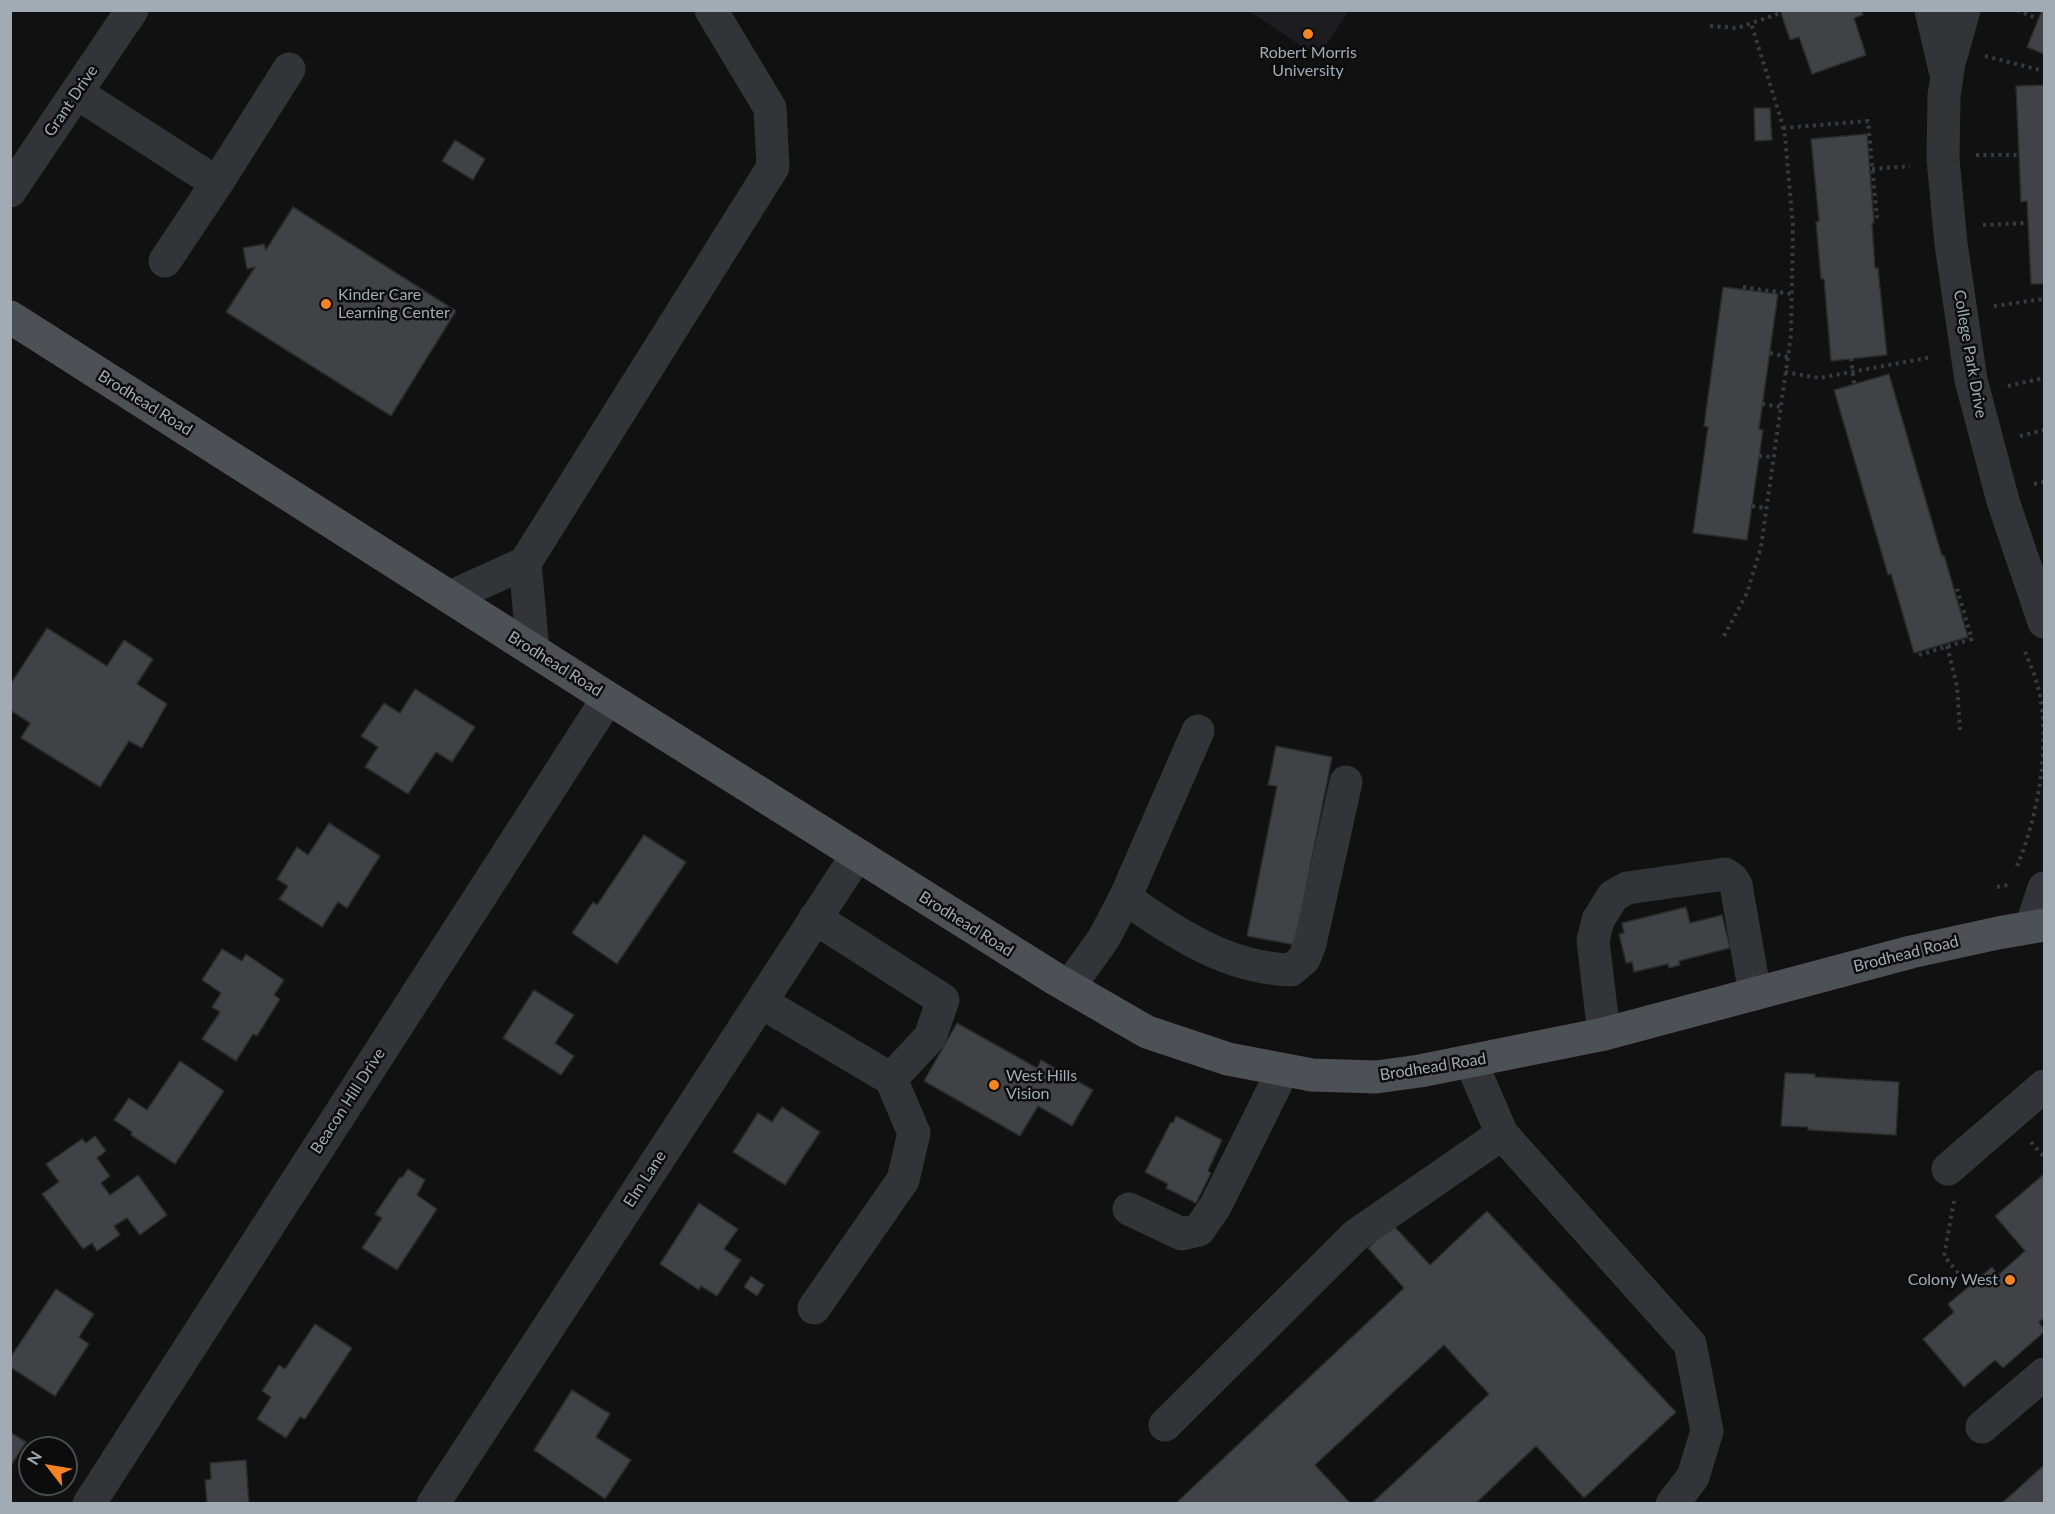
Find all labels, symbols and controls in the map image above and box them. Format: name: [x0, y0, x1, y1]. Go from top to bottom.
marker: Robert Morris University: [1301, 27, 1315, 41]
place label: Robert Morris University: [1259, 43, 1357, 81]
street label: Grant Drive: [40, 62, 102, 140]
place label: Kinder Care Learning Center: [338, 285, 450, 323]
street label: College Park Drive: [1949, 288, 1991, 420]
marker: Kinder Care Learning Center: [319, 297, 333, 311]
street label: Brodhead Road: [94, 366, 196, 440]
street label: Brodhead Road: [504, 627, 606, 701]
street label: Brodhead Road: [915, 887, 1017, 961]
street label: Brodhead Road: [1851, 932, 1961, 976]
street label: Beacon Hill Drive: [307, 1045, 389, 1157]
street label: Brodhead Road: [1378, 1049, 1488, 1085]
place label: West Hills Vision: [1006, 1066, 1077, 1104]
marker: West Hills Vision: [987, 1078, 1001, 1092]
street label: Elm Lane: [620, 1147, 670, 1211]
place label: Colony West: [1908, 1270, 1998, 1290]
marker: Colony West: [2003, 1273, 2017, 1287]
north arrow: [18, 1436, 78, 1496]
text: N: [23, 1447, 45, 1468]

